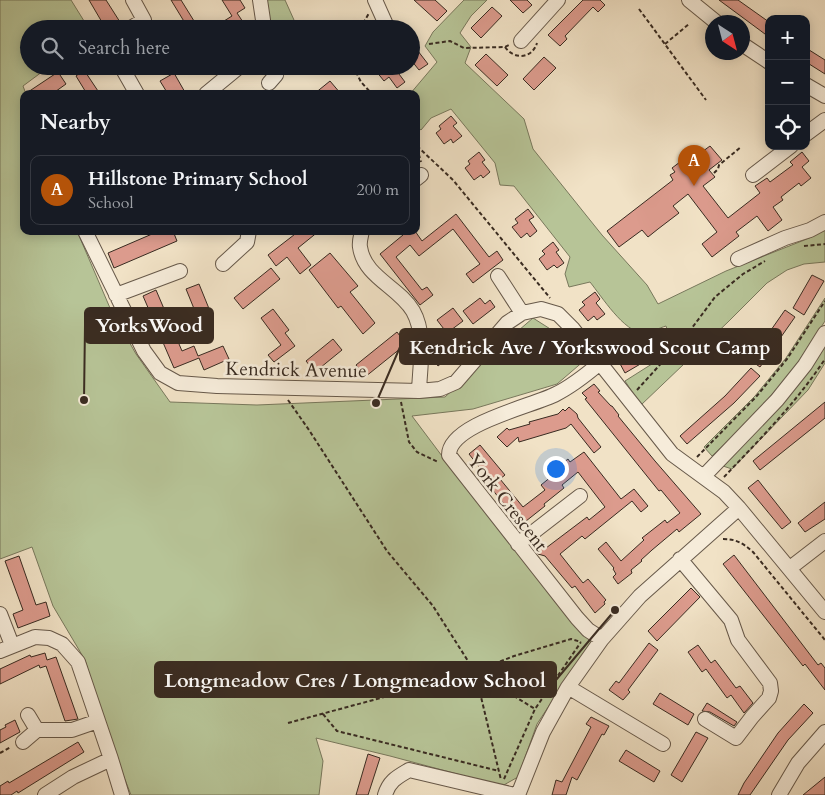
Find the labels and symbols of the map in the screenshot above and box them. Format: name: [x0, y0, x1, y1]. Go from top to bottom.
north arrow: [705, 15, 750, 60]
pin: A: [678, 145, 710, 186]
callout: YorksWood: [85, 308, 213, 343]
text: YorksWood: [95, 312, 203, 339]
callout: Kendrick Ave / Yorkswood Scout Camp: [400, 329, 781, 364]
text: Kendrick Ave / Yorkswood Scout Camp: [409, 334, 771, 361]
street label: Kendrick Avenue: [225, 356, 367, 384]
street label: York Crescent: [461, 448, 554, 557]
your location: [543, 456, 569, 482]
callout: Longmeadow Cres / Longmeadow School: [155, 662, 556, 697]
text: Longmeadow Cres / Longmeadow School: [164, 667, 546, 694]

